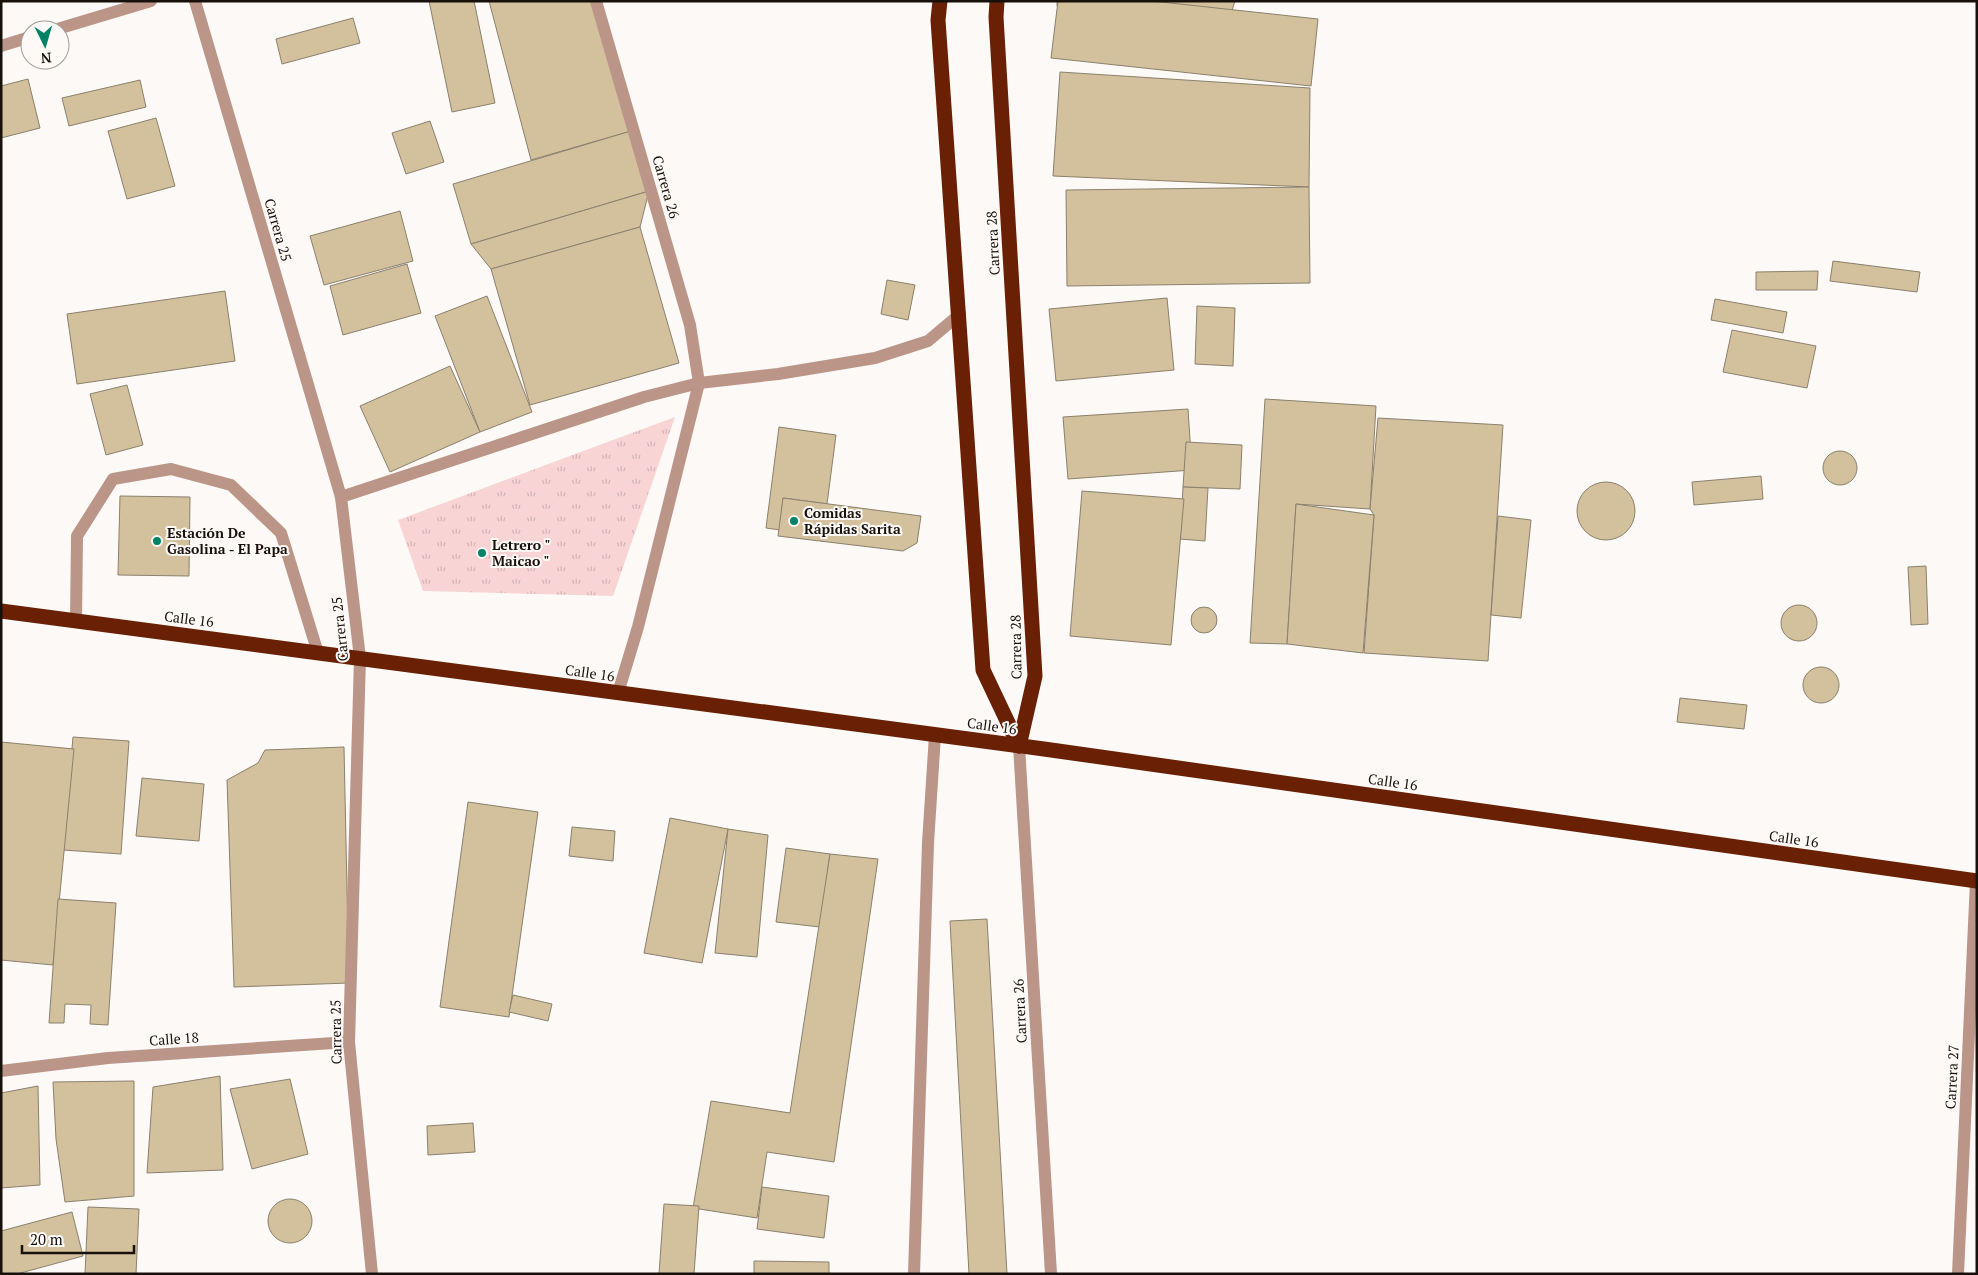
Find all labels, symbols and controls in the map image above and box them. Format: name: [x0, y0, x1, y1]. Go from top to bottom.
north arrow: [20, 20, 70, 70]
text: N: [40, 49, 52, 68]
street label: Carrera 26: [648, 153, 685, 221]
street label: Carrera 25: [260, 196, 297, 264]
street label: Carrera 28: [981, 210, 1004, 276]
place label: Comidas Rápidas Sarita: [804, 503, 901, 538]
marker: Comidas Rápidas Sarita: [788, 515, 800, 527]
place label: Estación De Gasolina - El Papa: [167, 523, 288, 558]
marker: Estación De Gasolina - El Papa: [151, 535, 163, 547]
place label: Letrero " Maicao ": [492, 535, 550, 570]
marker: Letrero " Maicao ": [476, 547, 488, 559]
street label: Carrera 25: [327, 596, 352, 662]
street label: Calle 16: [163, 606, 216, 631]
street label: Carrera 28: [1005, 615, 1026, 679]
street label: Calle 16: [564, 660, 617, 685]
street label: Calle 16: [966, 713, 1019, 738]
street label: Calle 16: [1367, 769, 1420, 794]
street label: Calle 16: [1768, 826, 1821, 851]
street label: Carrera 26: [1008, 978, 1031, 1044]
street label: Carrera 25: [325, 1000, 346, 1064]
street label: Calle 18: [148, 1027, 200, 1050]
street label: Carrera 27: [1940, 1044, 1963, 1110]
scale bar: [22, 1222, 135, 1254]
text: 20 m: [30, 1229, 63, 1249]

